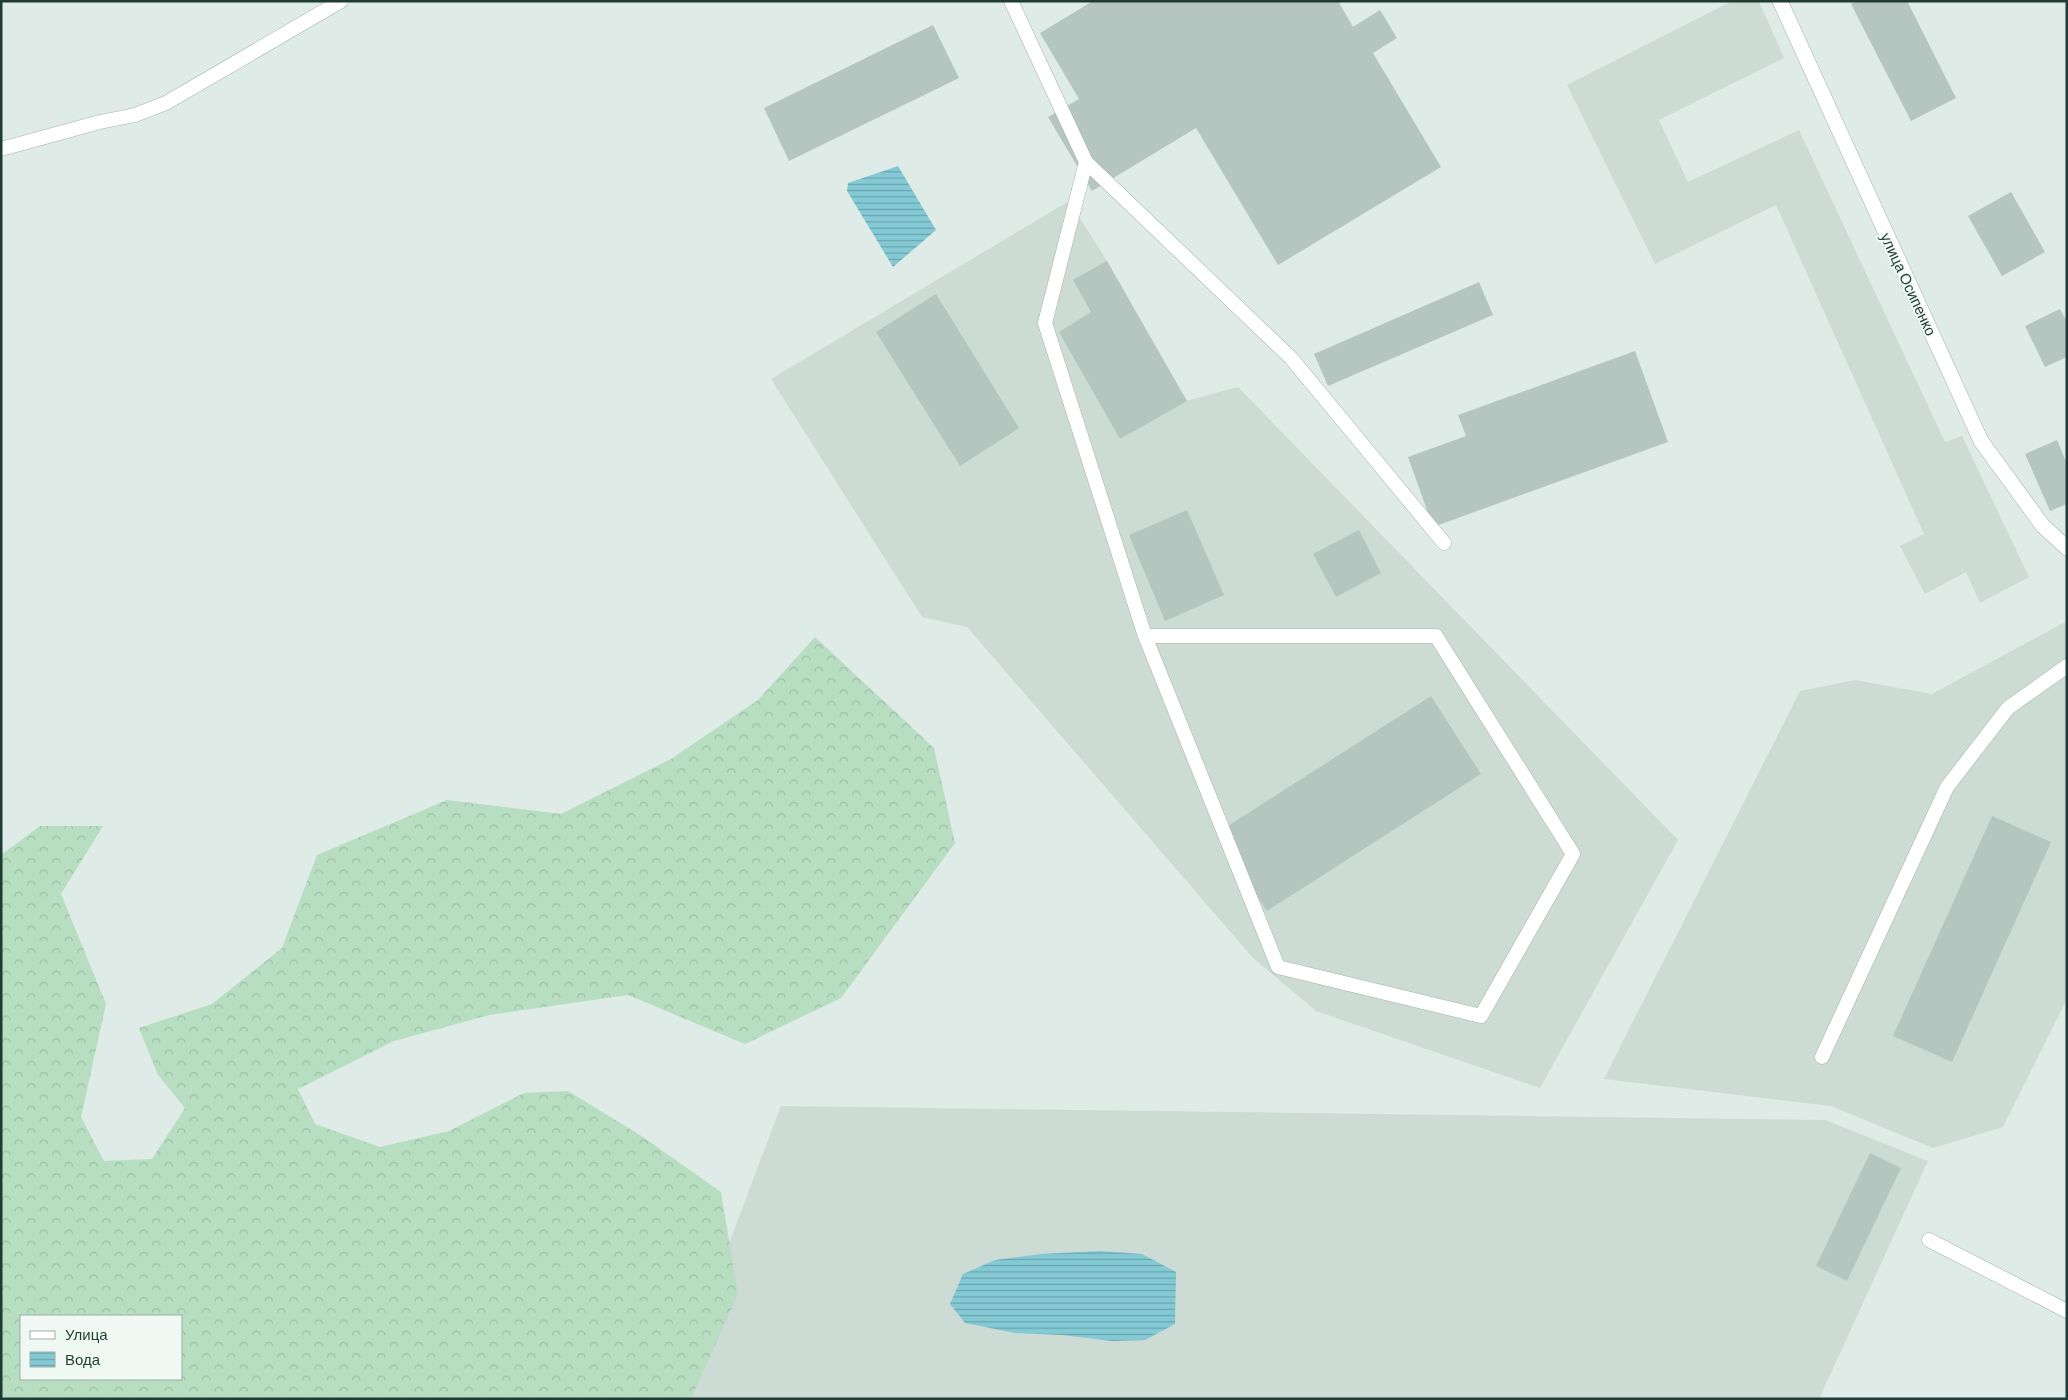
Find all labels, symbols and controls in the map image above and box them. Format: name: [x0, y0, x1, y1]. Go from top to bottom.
street label: улица Осипенко: [1877, 230, 1941, 338]
legend: [20, 1315, 182, 1380]
text: Улица: [65, 1325, 108, 1343]
text: Вода: [65, 1350, 101, 1368]

